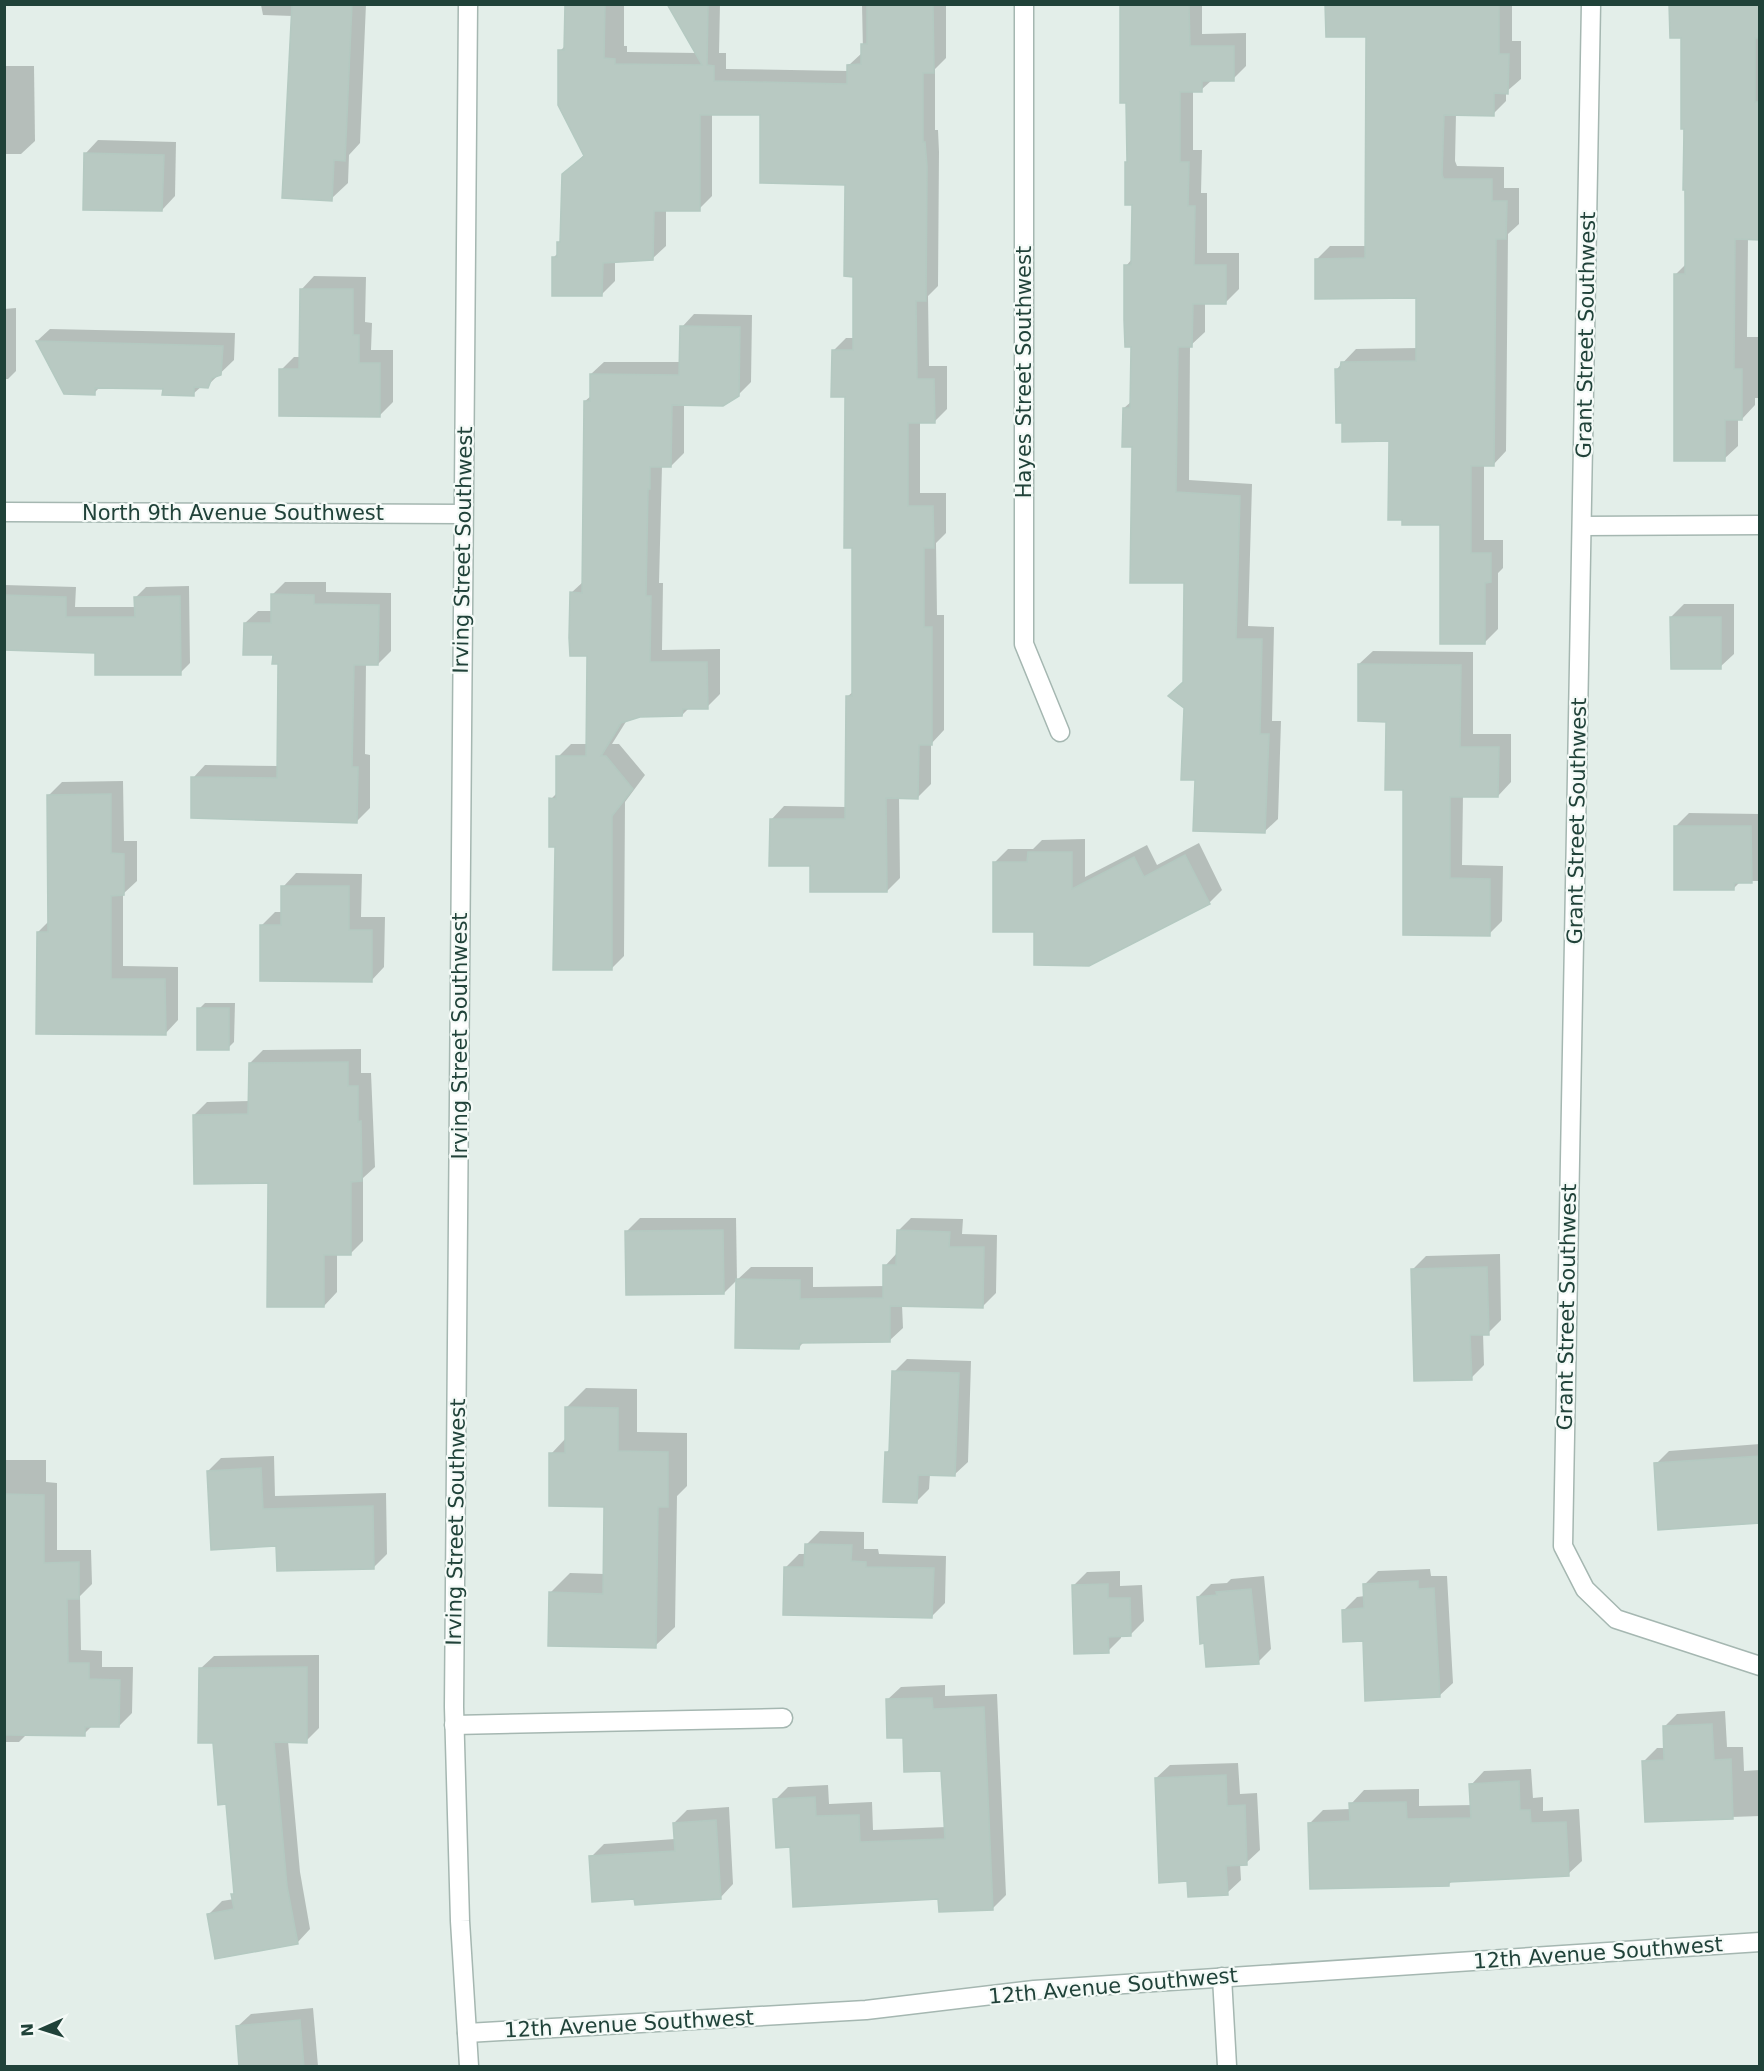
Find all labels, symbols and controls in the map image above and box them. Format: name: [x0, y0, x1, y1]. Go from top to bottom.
street label: Grant Street Southwest: [1572, 211, 1600, 459]
street label: Hayes Street Southwest: [1012, 246, 1036, 498]
street label: Irving Street Southwest: [449, 426, 477, 674]
street label: North 9th Avenue Southwest: [82, 501, 384, 525]
street label: Grant Street Southwest: [1563, 697, 1591, 945]
street label: Irving Street Southwest: [448, 912, 472, 1160]
street label: Grant Street Southwest: [1553, 1183, 1581, 1431]
street label: Irving Street Southwest: [442, 1398, 470, 1646]
street label: 12th Avenue Southwest: [1472, 1932, 1724, 1974]
street label: 12th Avenue Southwest: [987, 1963, 1239, 2009]
north arrow: [12, 1999, 72, 2059]
street label: 12th Avenue Southwest: [504, 2005, 754, 2043]
text: N: [18, 2023, 37, 2037]

